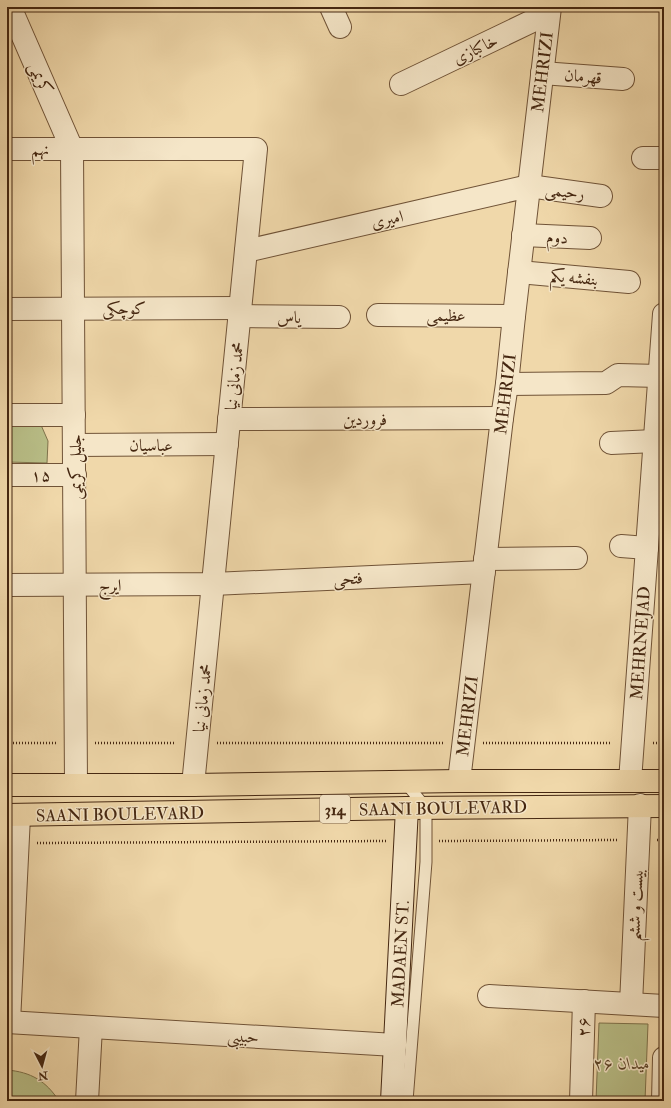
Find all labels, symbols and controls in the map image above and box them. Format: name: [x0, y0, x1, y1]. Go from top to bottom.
street label: خاکبازی: [449, 30, 501, 69]
street label: MEHRIZI: [527, 30, 558, 114]
street label: کریمی: [23, 59, 57, 98]
street label: قهرمان: [563, 64, 603, 89]
street label: نهم: [31, 139, 49, 165]
street label: رحیمی: [544, 179, 586, 205]
street label: امیری: [369, 206, 406, 233]
street label: دوم: [545, 226, 569, 253]
street label: بنفشه یکم: [549, 265, 599, 295]
street label: کوچکی: [102, 298, 146, 320]
street label: عظیمی: [426, 305, 466, 327]
street label: یاس: [277, 307, 302, 328]
street label: محمد زمانی نیا: [220, 341, 249, 411]
street label: MEHRIZI: [490, 352, 521, 436]
street label: فروردین: [343, 409, 387, 430]
street label: جلیل کریمی: [65, 434, 87, 500]
street label: عباسیان: [129, 435, 173, 456]
street label: ۱۵: [31, 465, 51, 486]
street label: فتحی: [333, 567, 363, 591]
street label: ایرج: [98, 575, 122, 600]
street label: MEHRNEJAD: [626, 586, 656, 701]
street label: محمد زمانی نیا: [188, 663, 217, 733]
street label: MEHRIZI: [452, 674, 483, 758]
road number: 314: [320, 795, 350, 823]
street label: SAANI BOULEVARD: [359, 797, 527, 820]
street label: SAANI BOULEVARD: [36, 803, 204, 826]
street label: بیست و ششم: [623, 868, 654, 942]
street label: MADAEN ST.: [387, 900, 414, 1008]
street label: ۲۶: [573, 1017, 594, 1037]
street label: حبیبی: [226, 1025, 259, 1051]
north arrow: [22, 1046, 62, 1086]
park label: میدان ۲۶: [594, 1053, 650, 1074]
text: N: [36, 1068, 50, 1083]

